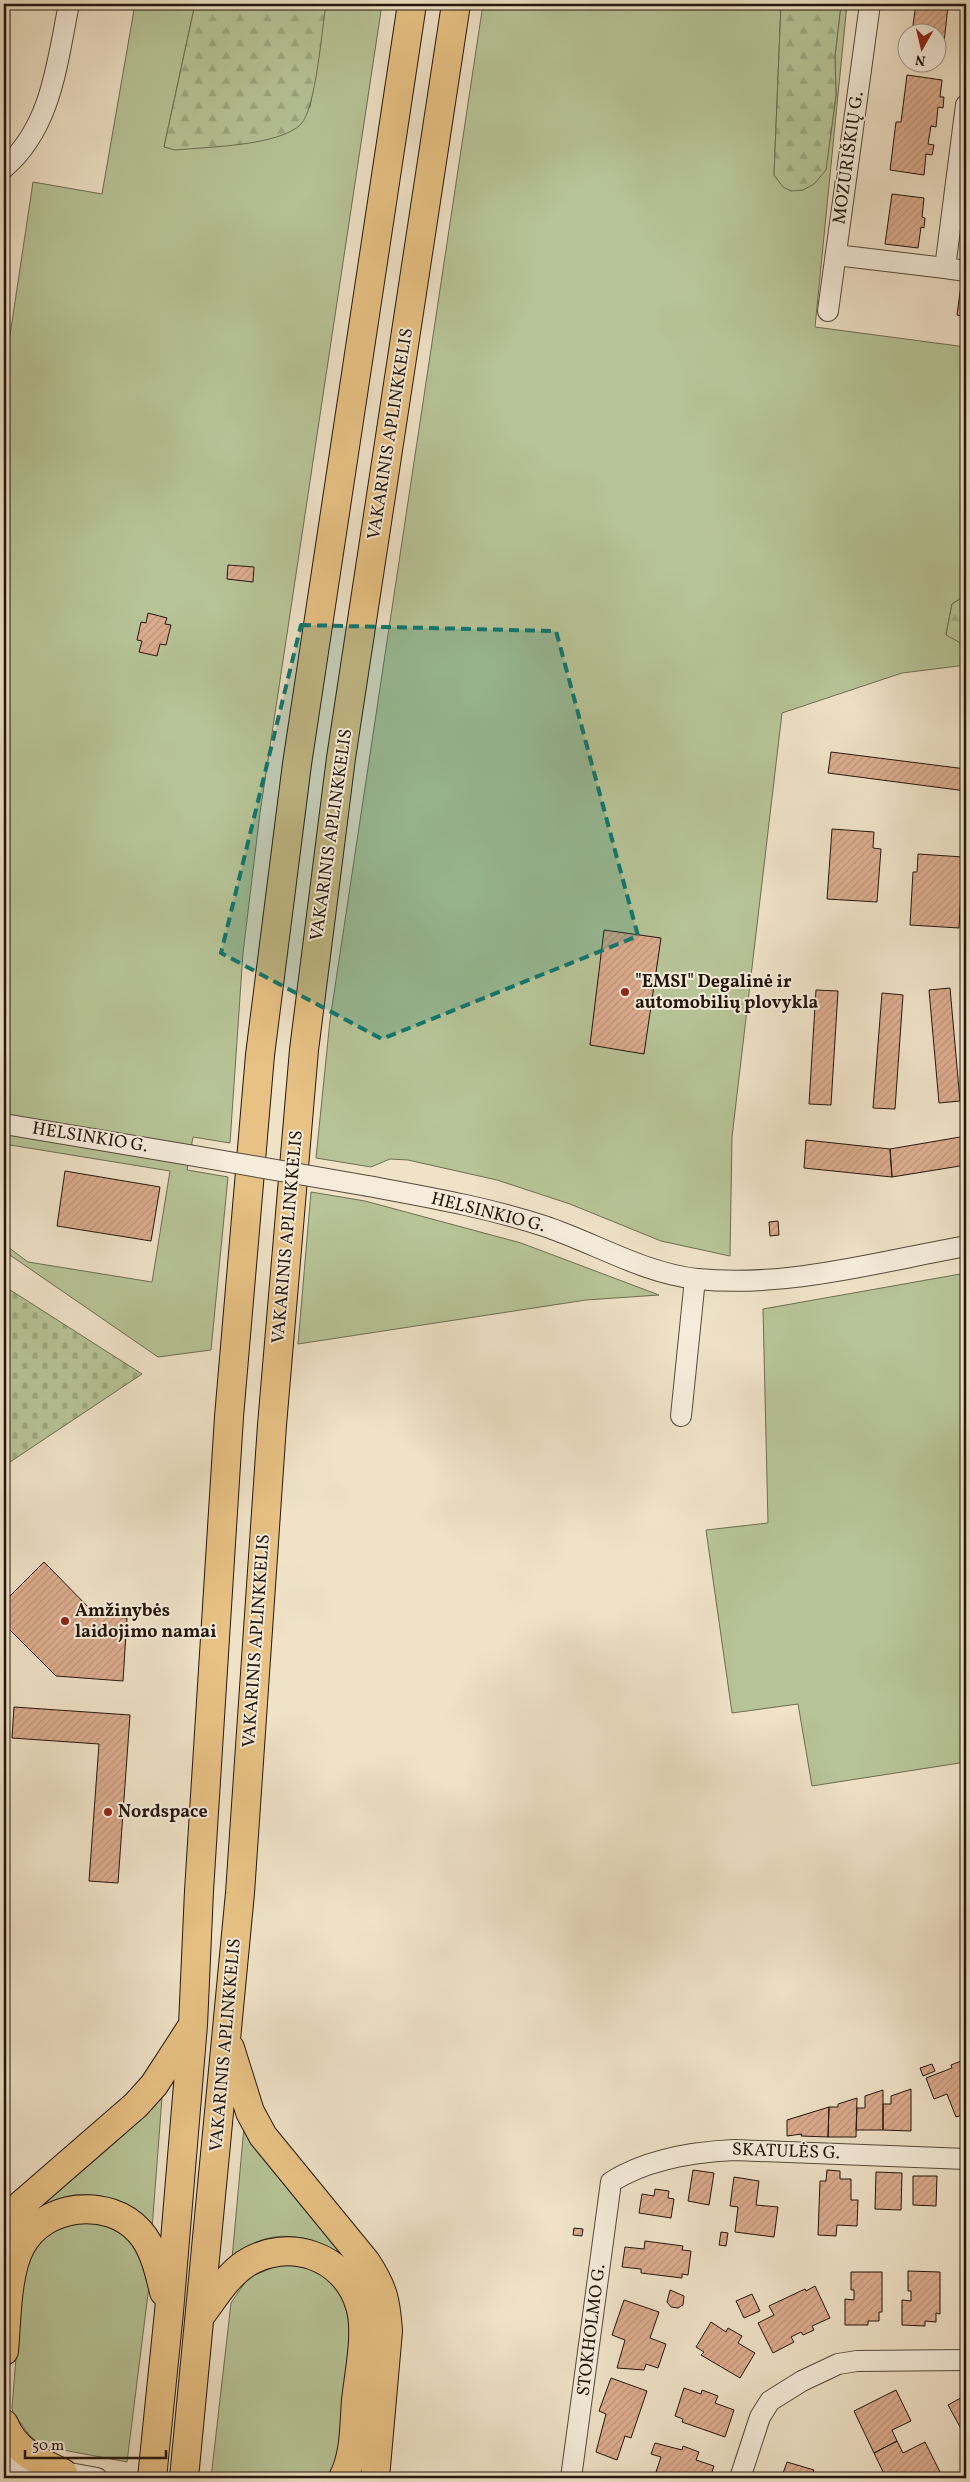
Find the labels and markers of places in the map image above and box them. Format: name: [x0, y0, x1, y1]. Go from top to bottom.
place label: "EMSI" Degalinė ir automobilių plovykla: [635, 970, 819, 1016]
marker: "EMSI" Degalinė ir automobilių plovykla: [619, 986, 631, 998]
place label: Amžinybės laidojimo namai: [75, 1599, 217, 1645]
marker: Amžinybės laidojimo namai: [59, 1615, 71, 1627]
place label: Nordspace: [118, 1800, 208, 1825]
marker: Nordspace: [102, 1806, 114, 1818]

